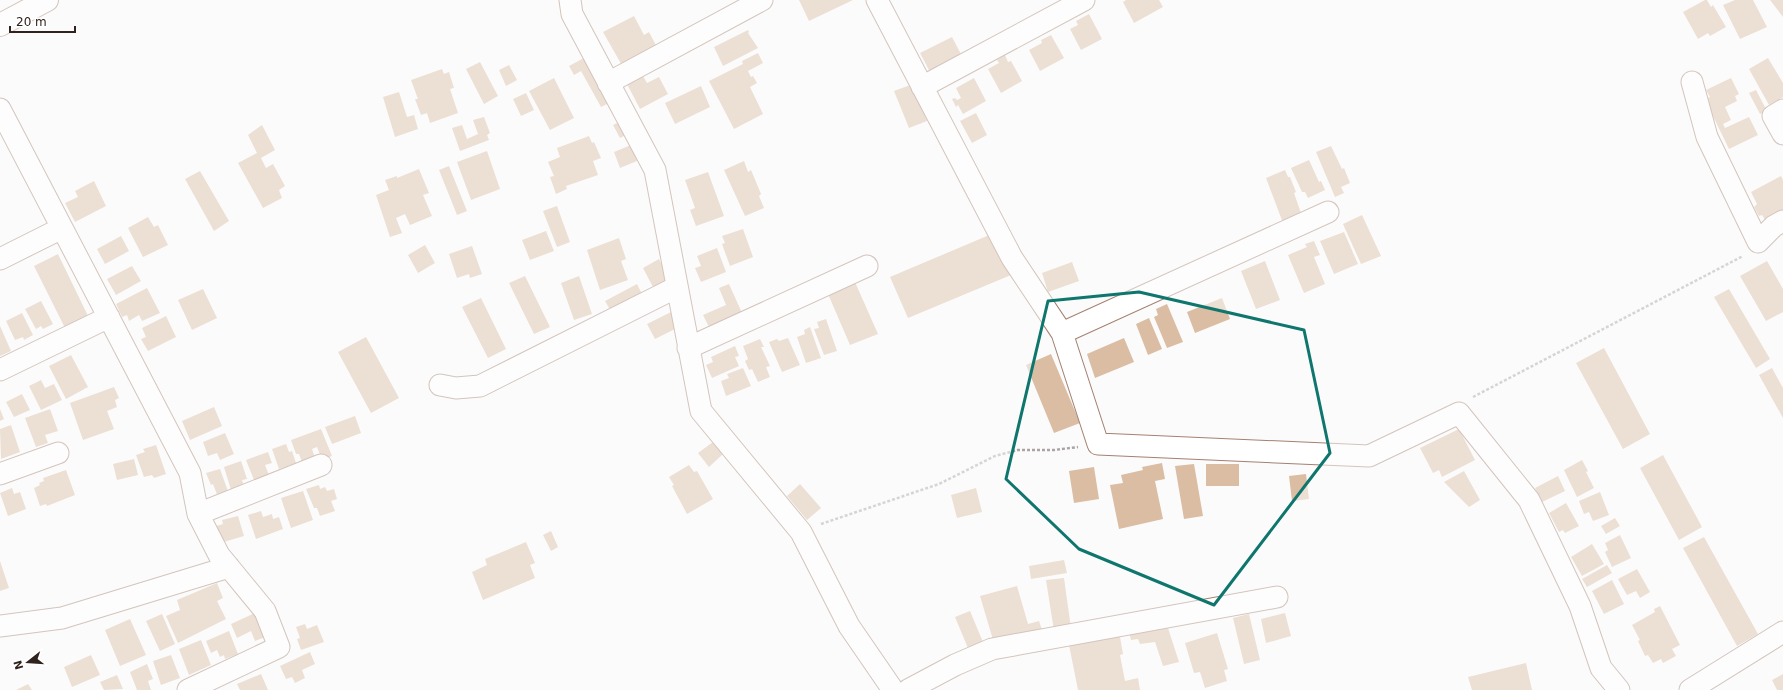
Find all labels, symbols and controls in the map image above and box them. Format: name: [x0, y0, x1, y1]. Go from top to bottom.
scale bar: [10, 8, 75, 34]
text: 20 m: [16, 15, 47, 29]
north arrow: [8, 642, 48, 682]
text: N: [11, 658, 26, 671]

